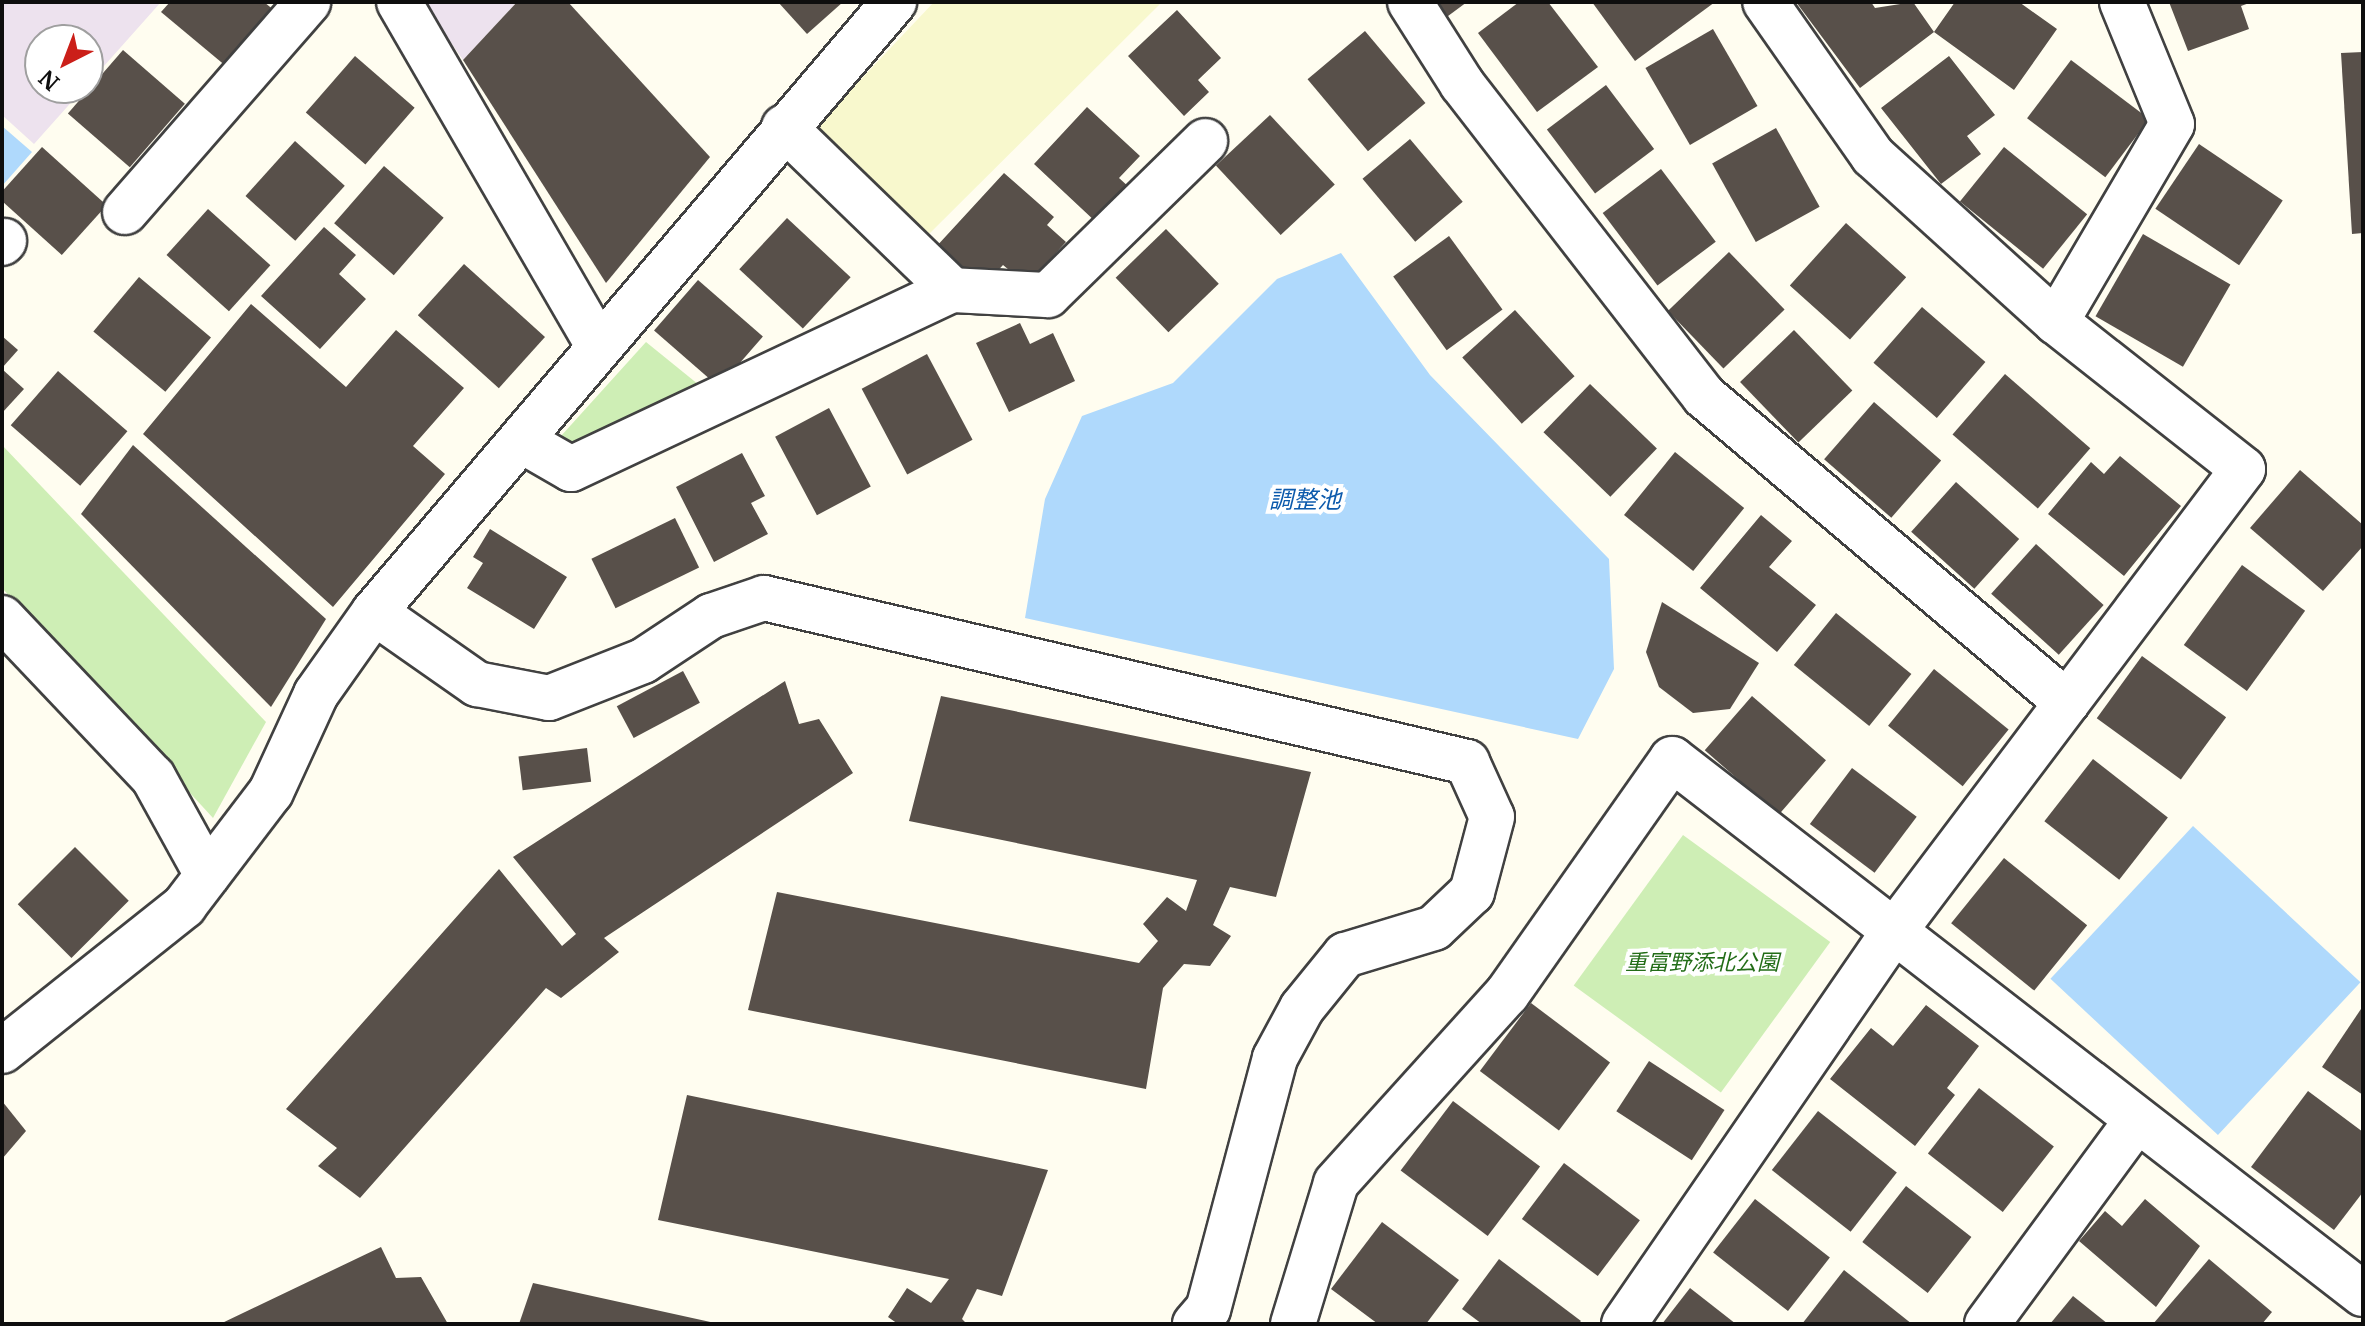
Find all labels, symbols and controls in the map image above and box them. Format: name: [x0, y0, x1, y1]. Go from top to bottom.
north arrow: [24, 24, 104, 104]
text: N: [33, 64, 65, 97]
water label: 調整池: [1269, 486, 1341, 514]
park label: 重富野添北公園: [1625, 950, 1779, 976]

